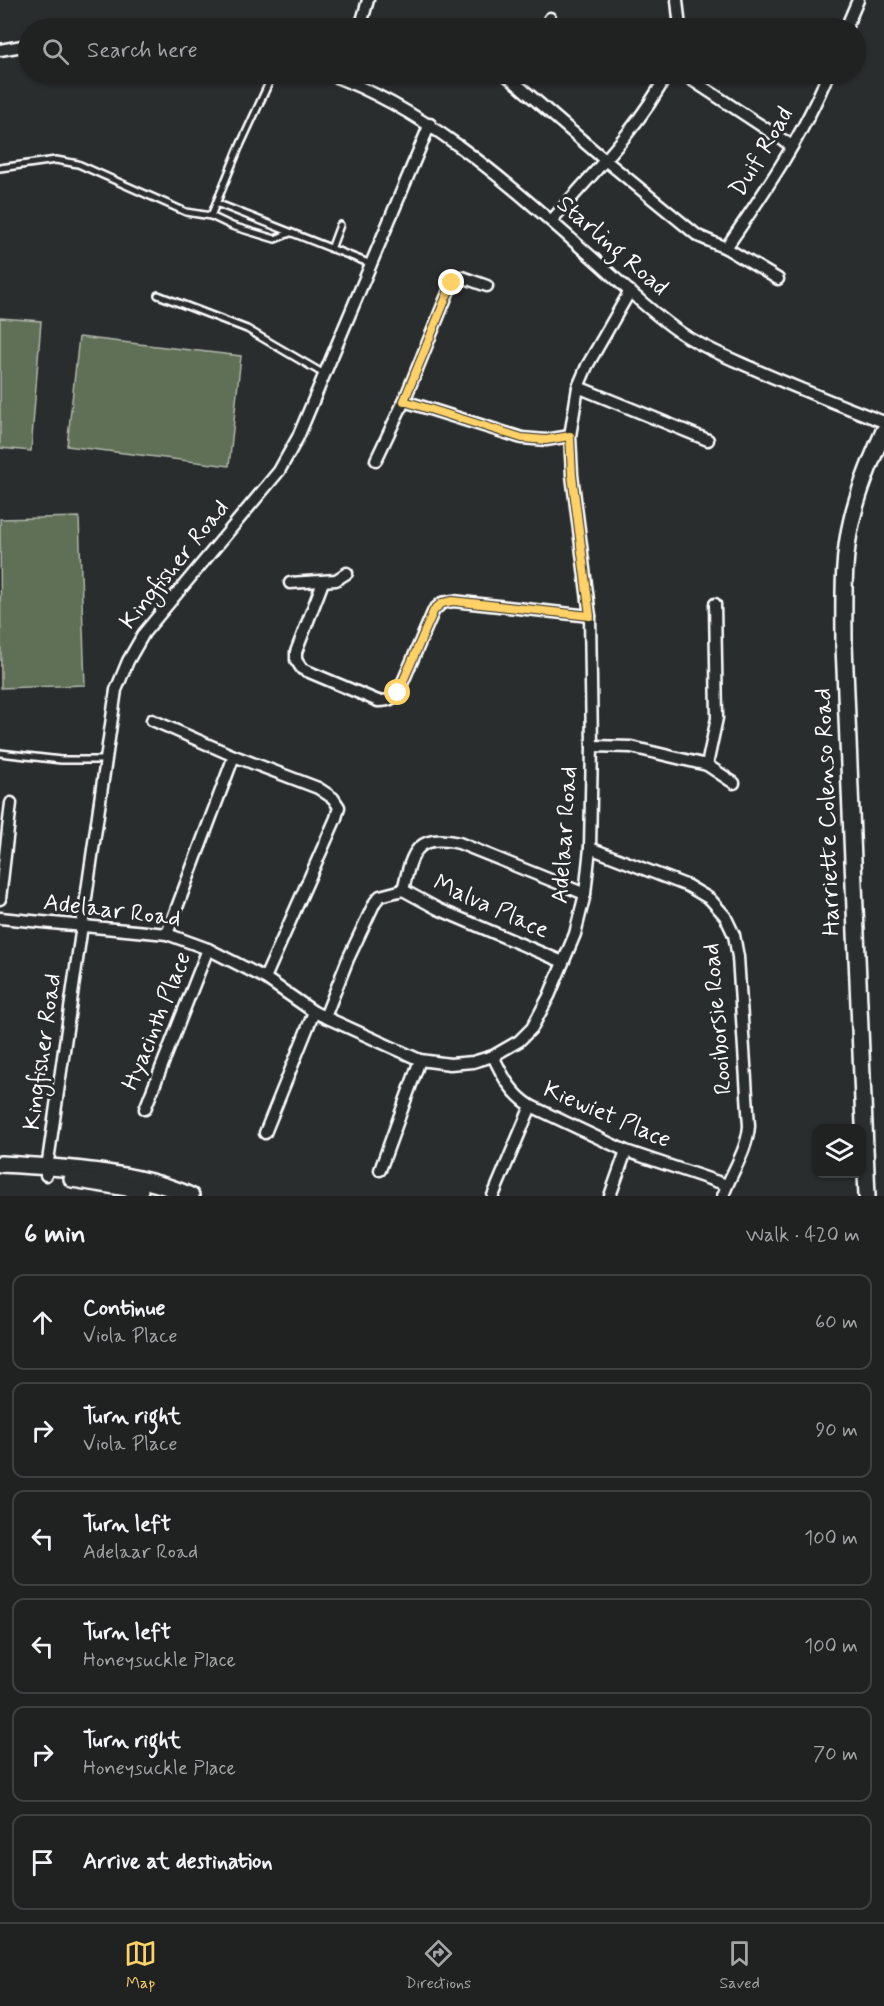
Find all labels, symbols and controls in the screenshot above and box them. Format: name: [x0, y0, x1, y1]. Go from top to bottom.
search box: [18, 18, 866, 84]
icon: search: [39, 35, 72, 68]
text: Search here: [87, 37, 198, 65]
street label: Duif Road: [723, 101, 801, 203]
street label: Starling Road: [548, 189, 674, 305]
route end: [438, 269, 464, 295]
street label: Kingfisher Road: [113, 494, 238, 637]
route start: [384, 679, 410, 705]
street label: Harriette Colenso Road: [808, 687, 848, 937]
street label: Adelaar Road: [545, 765, 585, 905]
street label: Malva Place: [428, 868, 554, 946]
street label: Adelaar Road: [42, 887, 182, 935]
street label: Rooiborsie Road: [696, 942, 740, 1096]
street label: Hyacinth Place: [115, 947, 199, 1095]
street label: Kingfisher Road: [17, 972, 71, 1133]
street label: Kiewiet Place: [538, 1074, 676, 1156]
map controls: [812, 1124, 866, 1178]
button: layers: [812, 1124, 866, 1178]
text: 6 min: [24, 1218, 86, 1252]
text: Walk · 420 m: [746, 1222, 860, 1249]
text: Continue: [83, 1295, 165, 1323]
icon: ahead: [26, 1306, 59, 1339]
text: 60 m: [815, 1309, 858, 1336]
text: Viola Place: [83, 1323, 177, 1350]
text: Turn right: [83, 1403, 181, 1431]
icon: right: [26, 1414, 59, 1447]
text: 90 m: [815, 1417, 858, 1444]
text: Viola Place: [83, 1431, 177, 1458]
text: Turn left: [83, 1511, 171, 1539]
icon: left: [26, 1522, 59, 1555]
text: 100 m: [804, 1525, 858, 1552]
text: Adelaar Road: [83, 1539, 198, 1566]
text: Turn left: [83, 1619, 171, 1647]
icon: left: [26, 1630, 59, 1663]
text: 100 m: [804, 1633, 858, 1660]
text: Honeysuckle Place: [83, 1647, 236, 1674]
text: Turn right: [83, 1727, 181, 1755]
icon: right: [26, 1738, 59, 1771]
text: 70 m: [813, 1741, 858, 1768]
text: Honeysuckle Place: [83, 1755, 236, 1782]
icon: arrive: [26, 1846, 59, 1879]
text: Arrive at destination: [83, 1848, 273, 1876]
tab: Map: [124, 1937, 157, 1994]
tab: Directions: [405, 1937, 471, 1994]
tab: Saved: [719, 1937, 760, 1994]

